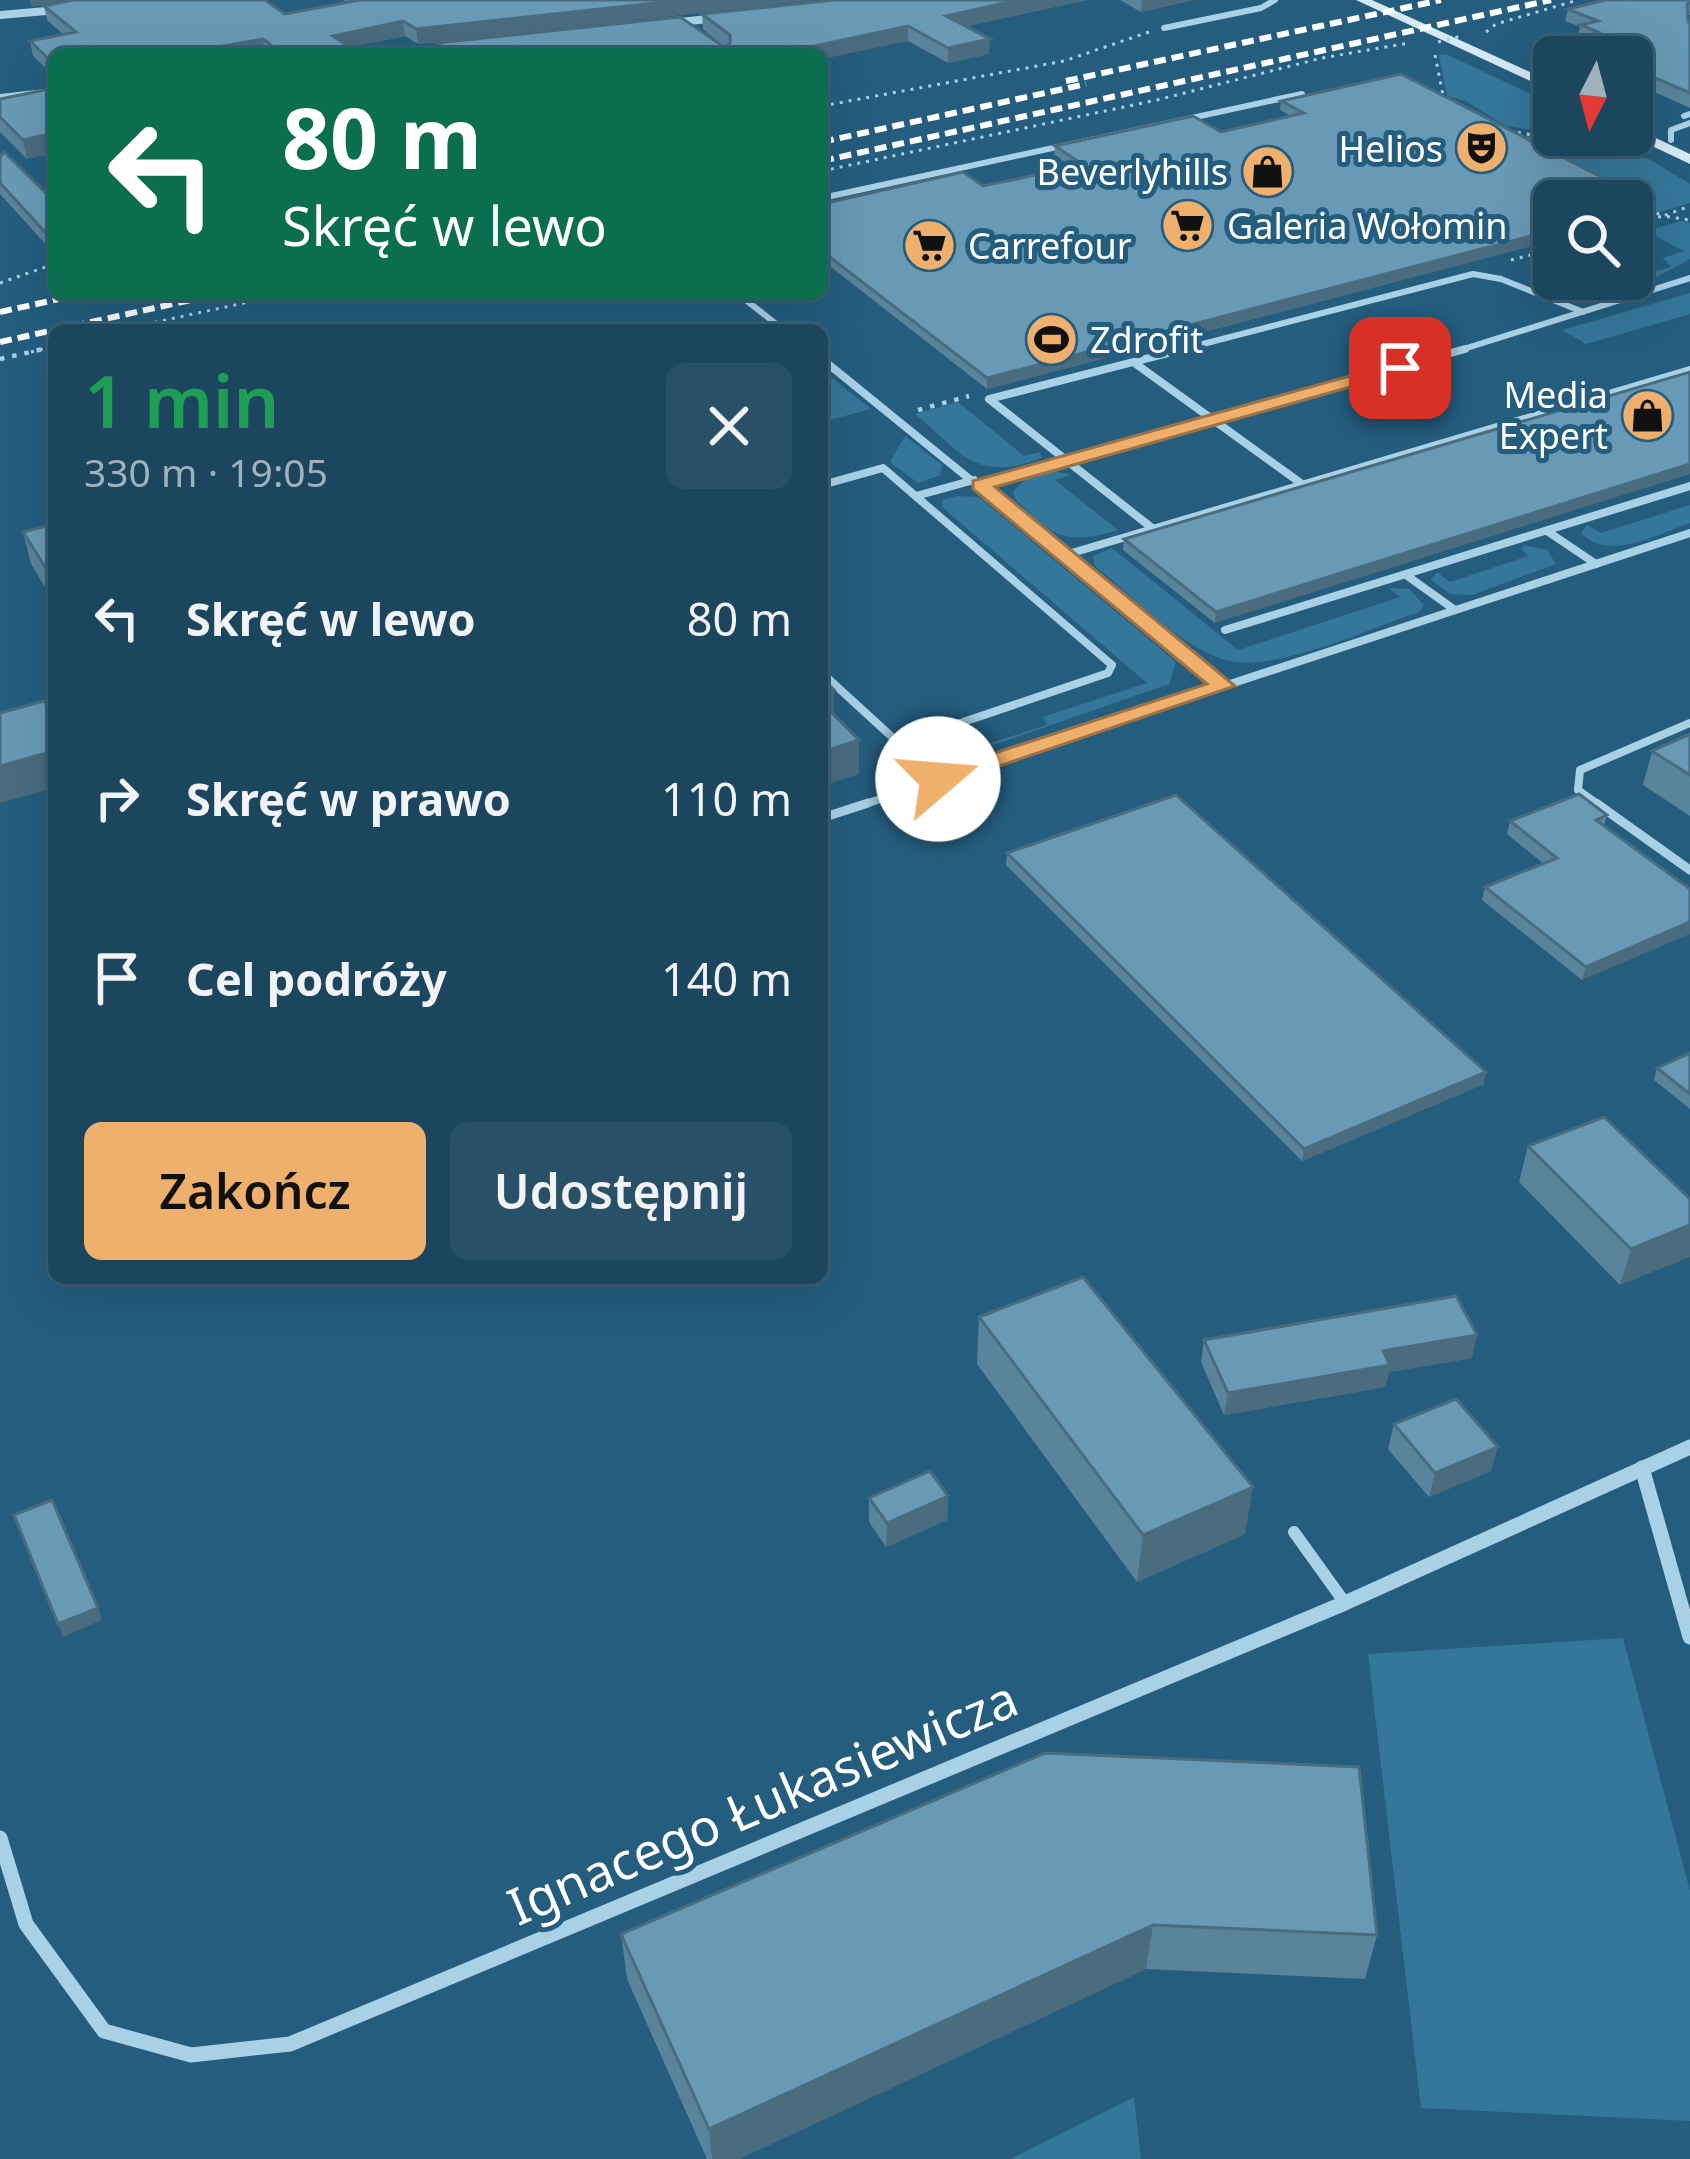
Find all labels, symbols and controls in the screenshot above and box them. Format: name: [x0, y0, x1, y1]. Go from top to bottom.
north arrow: [1533, 36, 1653, 156]
map controls: [1533, 36, 1653, 300]
text: 80 m: [282, 79, 482, 194]
icon: left: [84, 96, 240, 252]
theatre icon: Helios: [1454, 120, 1510, 176]
place label: Helios: [1338, 124, 1443, 173]
shop icon: Beverlyhills: [1239, 143, 1295, 199]
place label: Beverlyhills: [1037, 147, 1228, 196]
button: search: [1533, 180, 1653, 300]
text: Skręć w lewo: [282, 188, 607, 262]
supermarket icon: Galeria Wołomin: [1160, 197, 1216, 253]
place label: Galeria Wołomin: [1227, 201, 1508, 250]
supermarket icon: Carrefour: [901, 217, 957, 273]
place label: Carrefour: [968, 221, 1132, 270]
sports icon: Zdrofit: [1023, 311, 1079, 367]
place label: Zdrofit: [1090, 315, 1203, 364]
pin: [1349, 317, 1451, 419]
icon: arrive: [1367, 335, 1433, 401]
text: 1 min: [84, 351, 279, 449]
button: close: [666, 363, 792, 489]
place label: Media Expert: [1499, 370, 1608, 460]
shop icon: Media Expert: [1619, 387, 1675, 443]
text: 330 m · 19:05: [84, 445, 328, 498]
icon: left: [84, 585, 150, 651]
text: Skręć w lewo: [186, 588, 476, 649]
text: 80 m: [687, 588, 792, 649]
position arrow: [875, 716, 1001, 842]
icon: right: [84, 765, 150, 831]
text: Skręć w prawo: [186, 768, 511, 829]
text: 110 m: [661, 768, 792, 829]
icon: arrive: [84, 945, 150, 1011]
text: Cel podróży: [186, 948, 447, 1009]
text: 140 m: [661, 948, 792, 1009]
button: Zakończ: [84, 1122, 426, 1260]
button: Udostępnij: [450, 1122, 792, 1260]
street label: Ignacego Łukasiewicza: [496, 1662, 1028, 1940]

